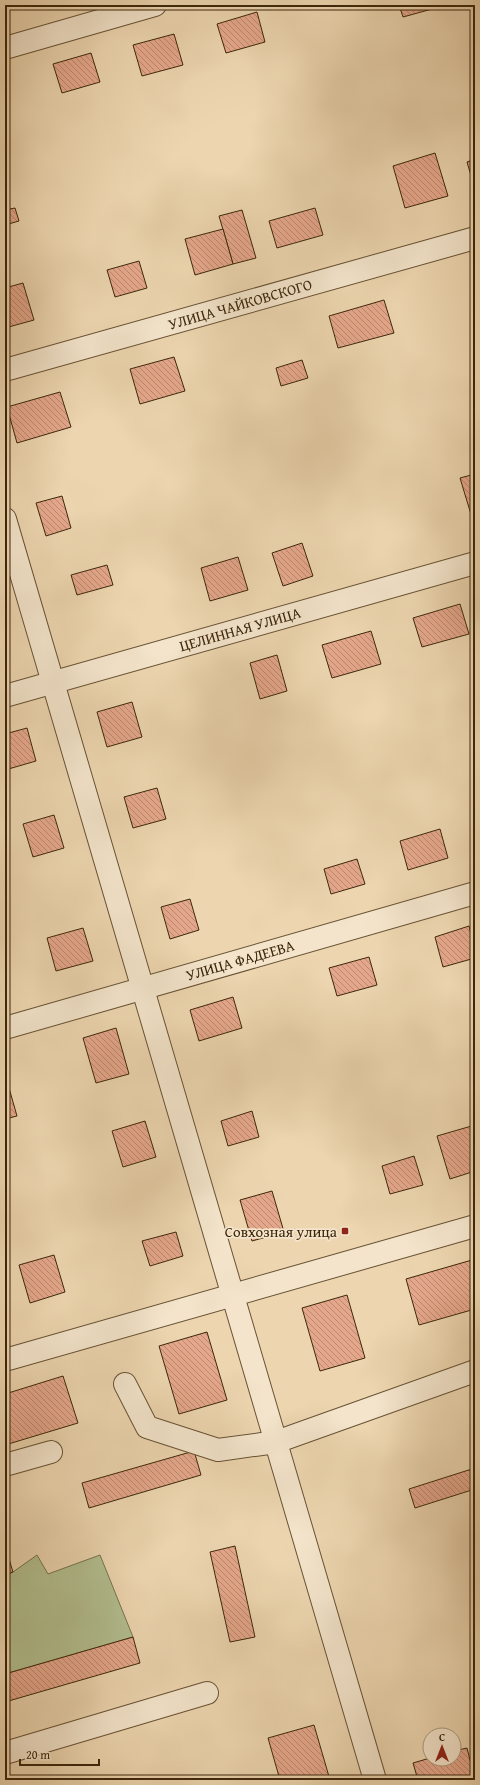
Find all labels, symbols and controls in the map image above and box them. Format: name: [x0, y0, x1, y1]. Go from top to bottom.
street label: УЛИЦА ЧАЙКОВСКОГО: [166, 273, 314, 335]
street label: ЦЕЛИННАЯ УЛИЦА: [177, 602, 303, 656]
street label: УЛИЦА ФАДЕЕВА: [183, 934, 297, 986]
place label: Совхозная улица: [225, 1221, 338, 1242]
marker: Совхозная улица: [340, 1226, 350, 1236]
north arrow: [422, 1727, 462, 1767]
text: С: [439, 1729, 445, 1745]
scale bar: [20, 1741, 99, 1767]
text: 20 m: [26, 1746, 50, 1763]

